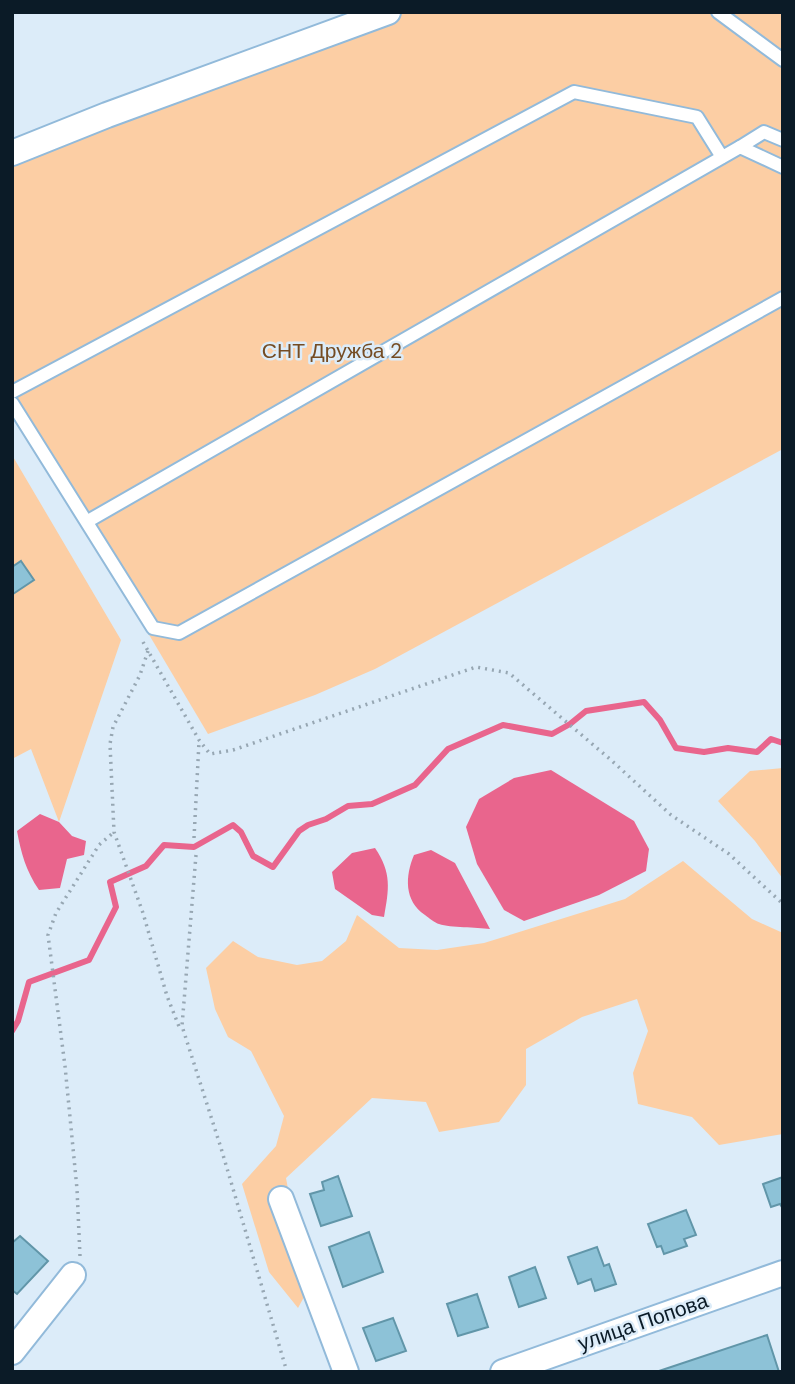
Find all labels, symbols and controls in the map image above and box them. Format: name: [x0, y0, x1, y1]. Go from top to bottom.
park label: СНТ Дружба 2: [262, 337, 402, 365]
street label: улица Попова: [574, 1287, 712, 1357]

